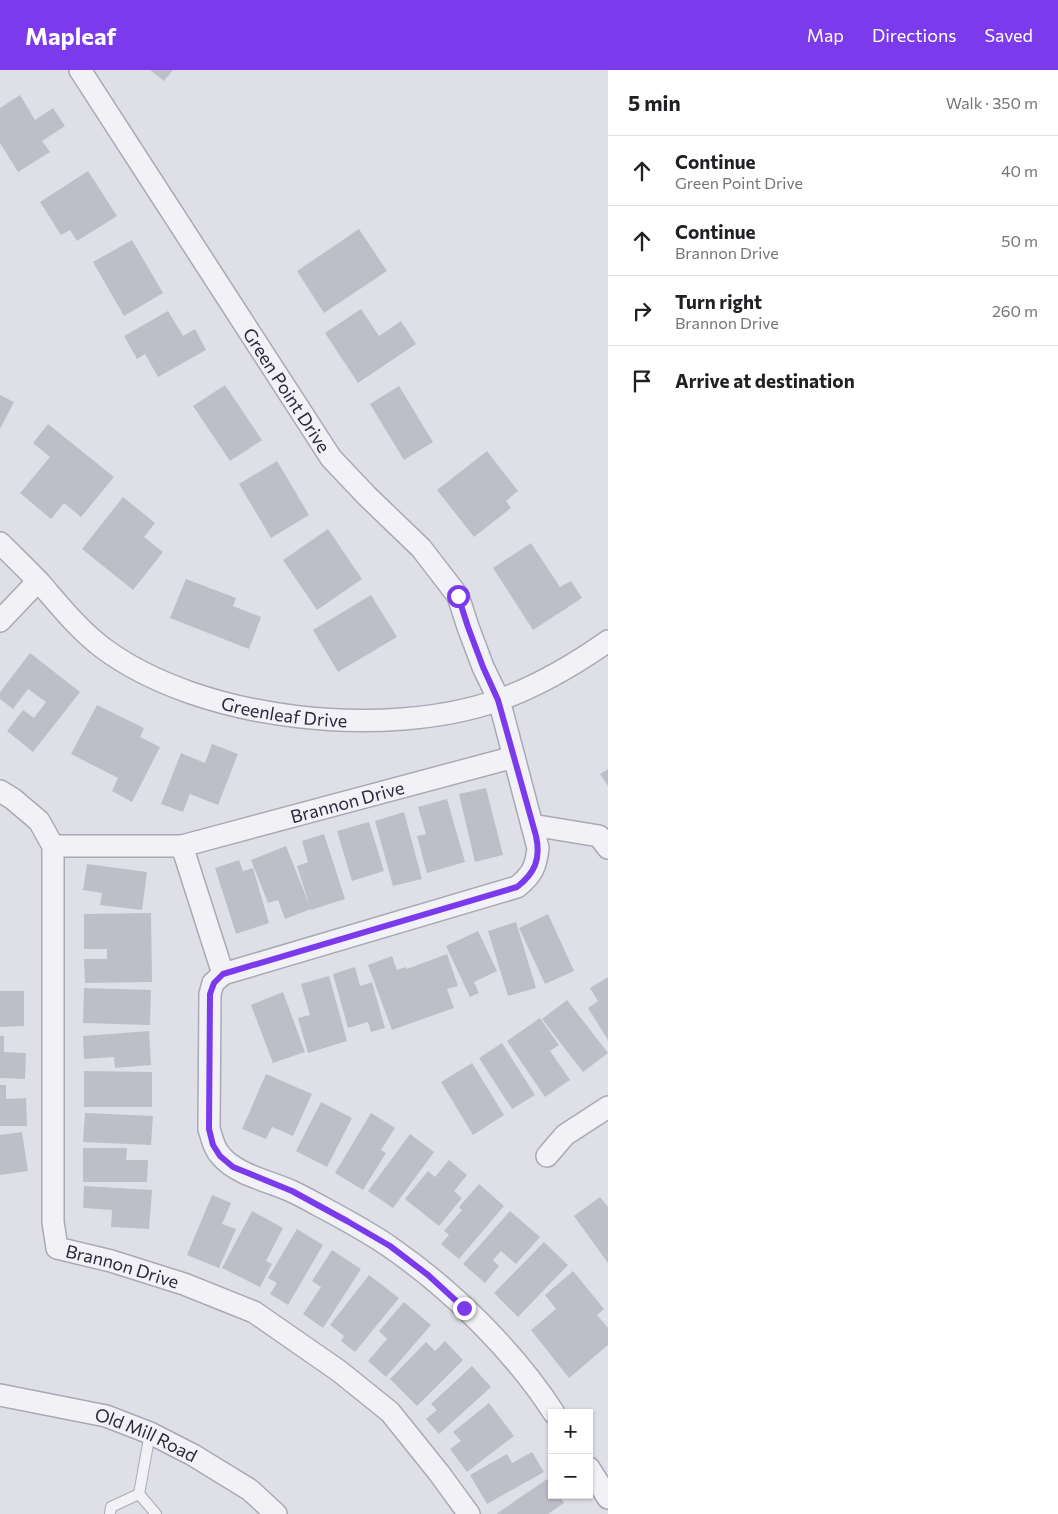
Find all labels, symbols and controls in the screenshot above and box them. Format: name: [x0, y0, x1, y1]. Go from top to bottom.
text: Mapleaf: [25, 21, 116, 50]
text: Map: [807, 24, 844, 46]
text: Directions: [872, 24, 956, 46]
text: Saved: [984, 24, 1033, 46]
text: 5 min: [628, 90, 681, 115]
text: Walk · 350 m: [946, 93, 1038, 112]
text: Continue: [675, 150, 755, 173]
icon: ahead: [628, 157, 656, 185]
text: 40 m: [1001, 161, 1038, 180]
text: Green Point Drive: [675, 173, 803, 192]
text: Continue: [675, 220, 755, 243]
icon: ahead: [628, 227, 656, 255]
text: 50 m: [1001, 231, 1038, 250]
text: Brannon Drive: [675, 243, 779, 262]
text: Turn right: [675, 290, 762, 313]
icon: right: [628, 297, 656, 325]
text: 260 m: [992, 301, 1038, 320]
text: Brannon Drive: [675, 313, 779, 332]
street label: Green Point Drive: [239, 323, 335, 456]
icon: arrive: [628, 367, 656, 395]
text: Arrive at destination: [675, 369, 855, 392]
route start: [447, 585, 470, 608]
street label: Greenleaf Drive: [219, 692, 348, 731]
street label: Brannon Drive: [288, 776, 406, 827]
street label: Brannon Drive: [63, 1239, 182, 1293]
route end: [453, 1297, 476, 1320]
street label: Old Mill Road: [93, 1403, 201, 1466]
map controls: [548, 1409, 593, 1499]
button: +: [548, 1409, 593, 1454]
button: −: [548, 1454, 593, 1499]

